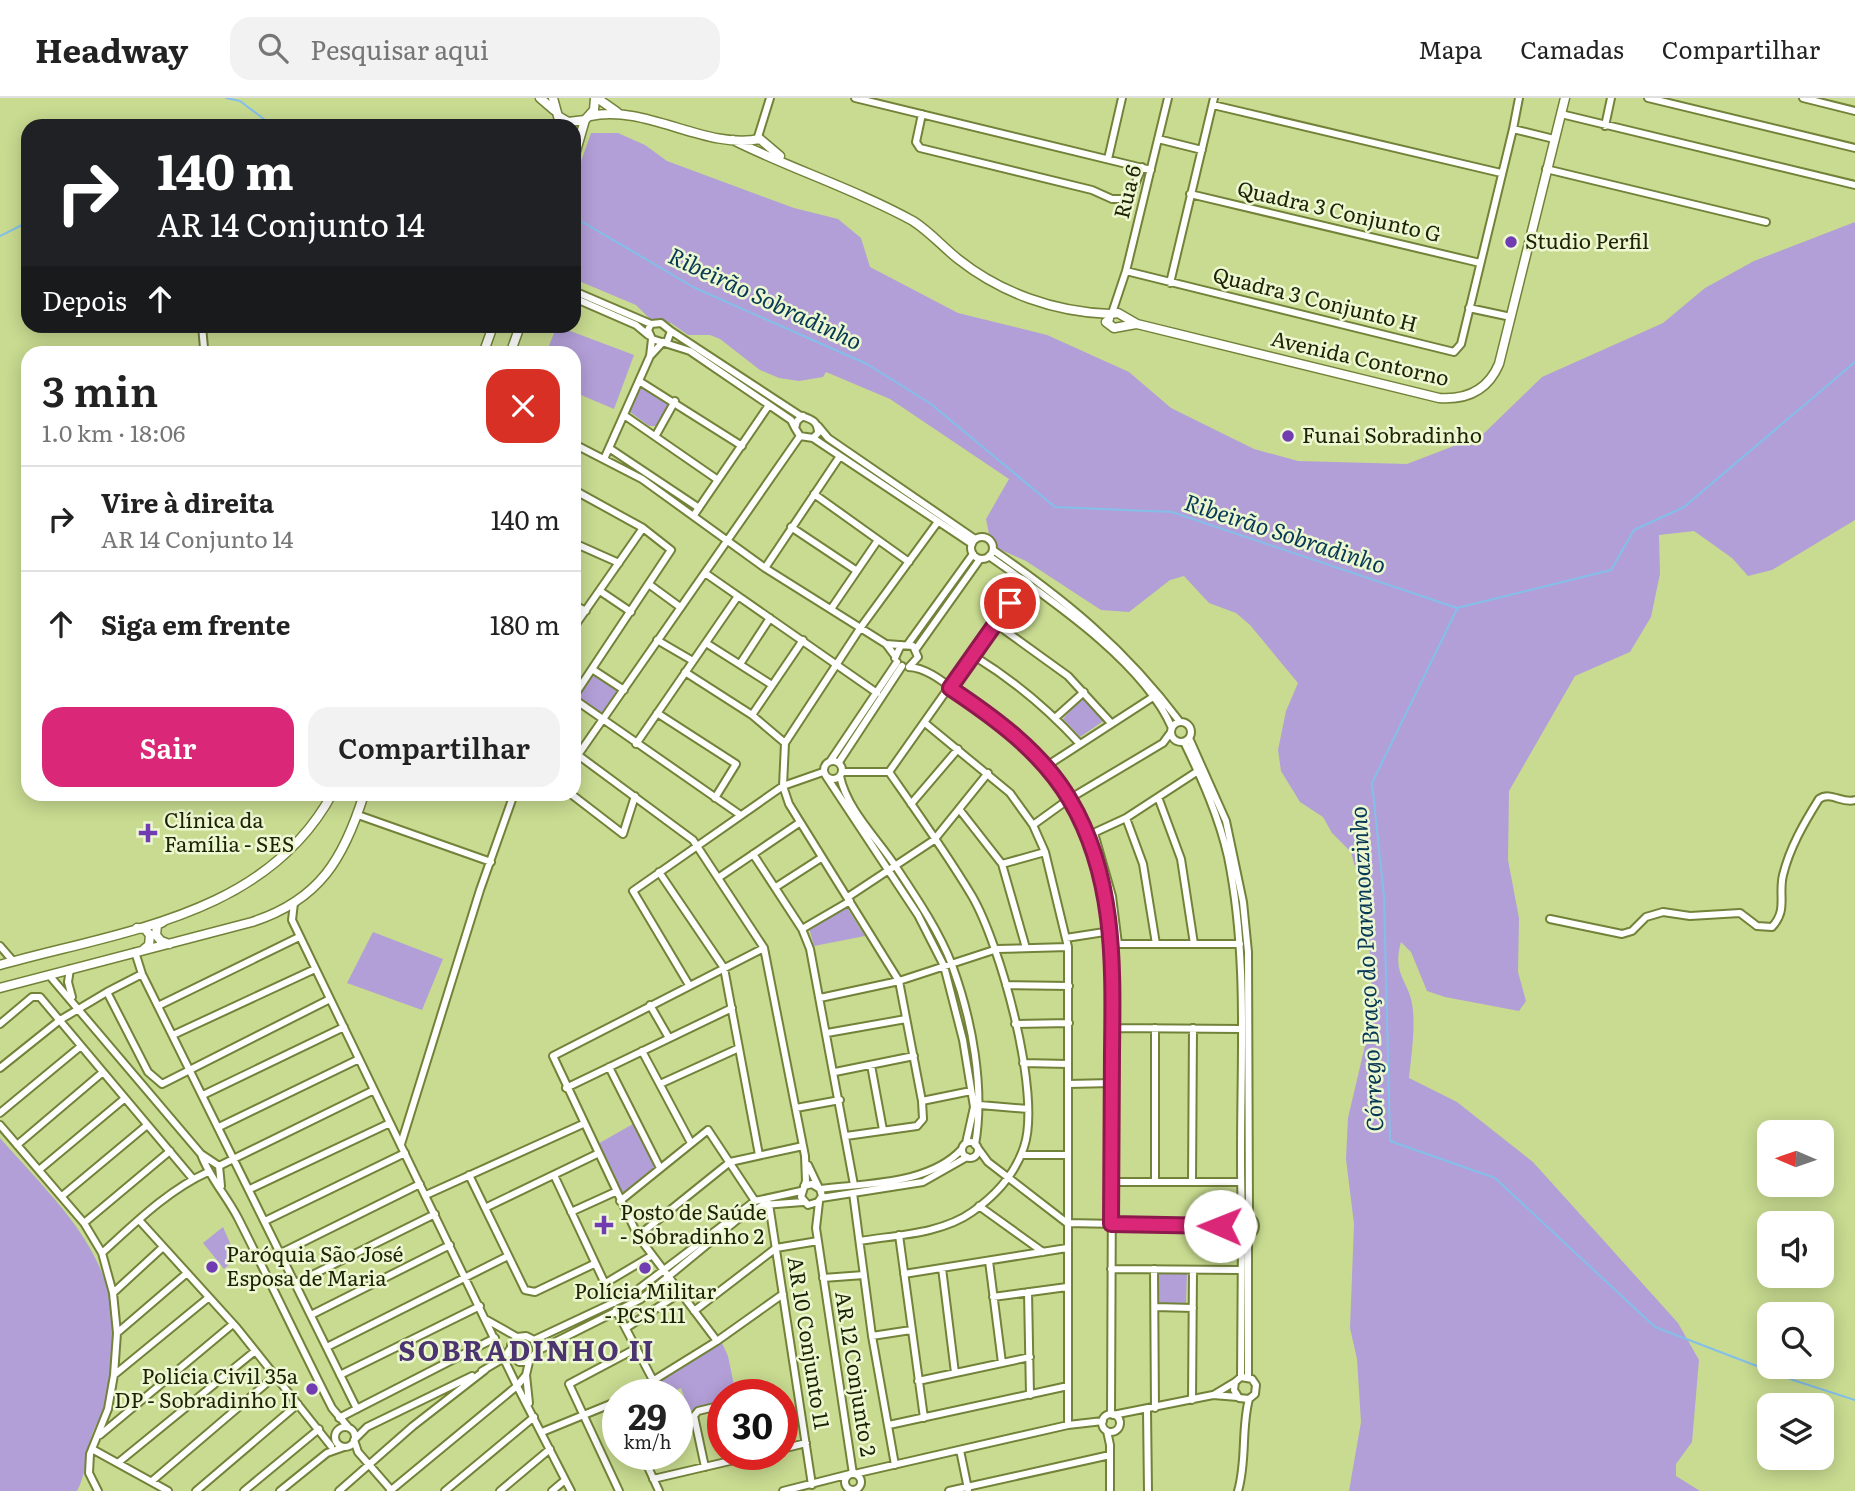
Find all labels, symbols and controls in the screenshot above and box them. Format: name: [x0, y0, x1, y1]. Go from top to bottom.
search box: [230, 17, 720, 80]
text: Headway: [35, 24, 188, 73]
icon: search: [254, 29, 292, 67]
text: Pesquisar aqui: [310, 29, 489, 68]
text: Mapa: [1418, 31, 1482, 66]
text: Camadas: [1520, 31, 1624, 66]
text: Compartilhar: [1662, 31, 1820, 66]
text: 140 m: [157, 132, 294, 205]
icon: right: [42, 147, 133, 238]
street label: Rua 6: [1104, 161, 1147, 222]
street label: Quadra 3 Conjunto G: [1235, 171, 1445, 248]
text: AR 14 Conjunto 14: [157, 199, 425, 247]
place label: Studio Perfil: [1525, 224, 1649, 255]
marker: Studio Perfil: [1503, 234, 1519, 250]
water label: Ribeirão Sobradinho: [663, 237, 868, 357]
street label: Quadra 3 Conjunto H: [1210, 257, 1421, 338]
text: Depois: [42, 280, 127, 319]
icon: ahead: [141, 280, 179, 318]
street label: Avenida Contorno: [1268, 321, 1453, 392]
text: 3 min: [42, 358, 158, 420]
button: close: [486, 369, 560, 443]
text: 1.0 km · 18:06: [42, 415, 185, 449]
place label: Funai Sobradinho: [1302, 418, 1482, 449]
marker: Funai Sobradinho: [1280, 428, 1296, 444]
text: Vire à direita: [101, 482, 274, 521]
water label: Ribeirão Sobradinho: [1180, 483, 1391, 581]
text: 140 m: [491, 499, 560, 538]
icon: right: [42, 500, 80, 538]
text: AR 14 Conjunto 14: [101, 521, 293, 555]
pin: [980, 573, 1040, 633]
icon: arrive: [991, 584, 1029, 622]
text: Siga em frente: [101, 604, 290, 643]
text: 180 m: [490, 604, 560, 643]
icon: ahead: [42, 605, 80, 643]
button: Sair: [42, 707, 294, 787]
button: Compartilhar: [308, 707, 560, 787]
place label: Clínica da Família - SES: [164, 803, 294, 858]
water label: Córrego Braço do Paranoazinho: [1340, 806, 1391, 1133]
marker: Clínica da Família - SES: [138, 823, 158, 843]
north arrow: [1757, 1120, 1834, 1197]
map controls: [1757, 1120, 1834, 1470]
position arrow: [1183, 1189, 1257, 1263]
place label: Posto de Saúde - Sobradinho 2: [620, 1195, 767, 1250]
button: sound: [1757, 1211, 1834, 1288]
marker: Posto de Saúde - Sobradinho 2: [594, 1215, 614, 1235]
place label: Paróquia São José Esposa de Maria: [226, 1237, 403, 1292]
street label: AR 10 Conjunto 11: [781, 1254, 840, 1432]
marker: Paróquia São José Esposa de Maria: [204, 1259, 220, 1275]
marker: Polícia Militar - PCS 111: [637, 1260, 653, 1276]
place label: Polícia Militar - PCS 111: [574, 1274, 716, 1329]
street label: AR 12 Conjunto 2: [829, 1289, 886, 1459]
button: search: [1757, 1302, 1834, 1379]
district label: SOBRADINHO II: [398, 1328, 656, 1370]
place label: Policia Civil 35a DP - Sobradinho II: [114, 1359, 299, 1414]
speed limit sign: 30: [707, 1379, 798, 1470]
marker: Policia Civil 35a DP - Sobradinho II: [304, 1381, 320, 1397]
text: 29: [628, 1389, 667, 1441]
button: layers: [1757, 1393, 1834, 1470]
text: km/h: [624, 1428, 671, 1455]

